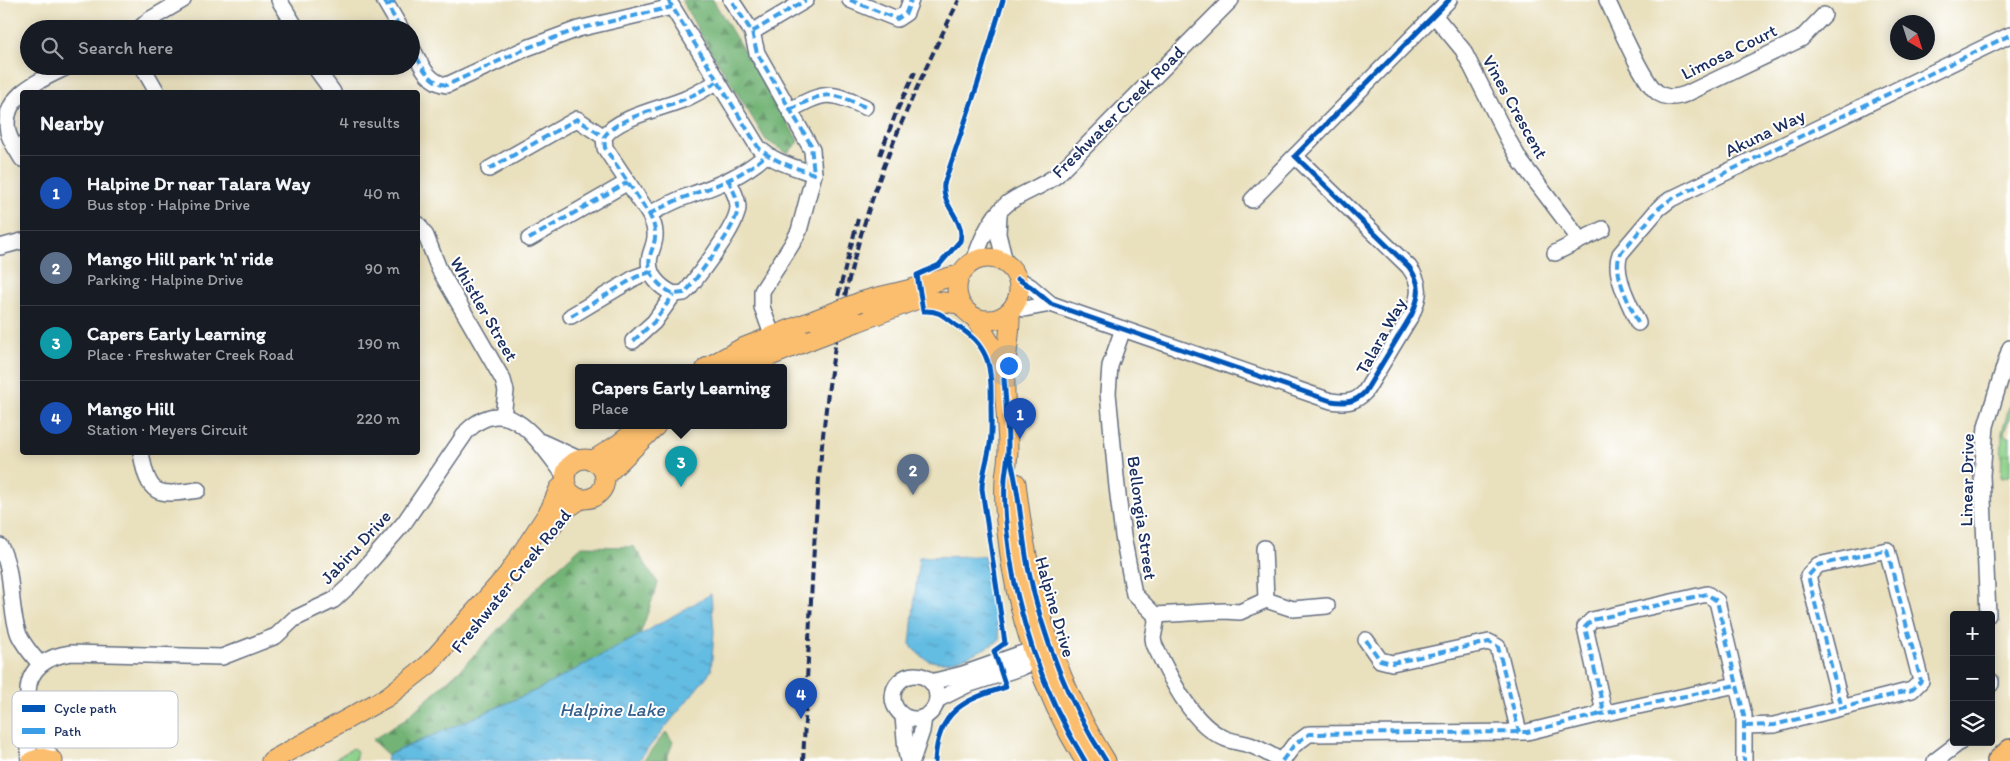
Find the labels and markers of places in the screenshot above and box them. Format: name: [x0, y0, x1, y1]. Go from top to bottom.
pin: 1: [1004, 398, 1036, 439]
pin: 3: [665, 446, 697, 487]
pin: 2: [897, 454, 929, 495]
pin: 4: [785, 678, 817, 719]

